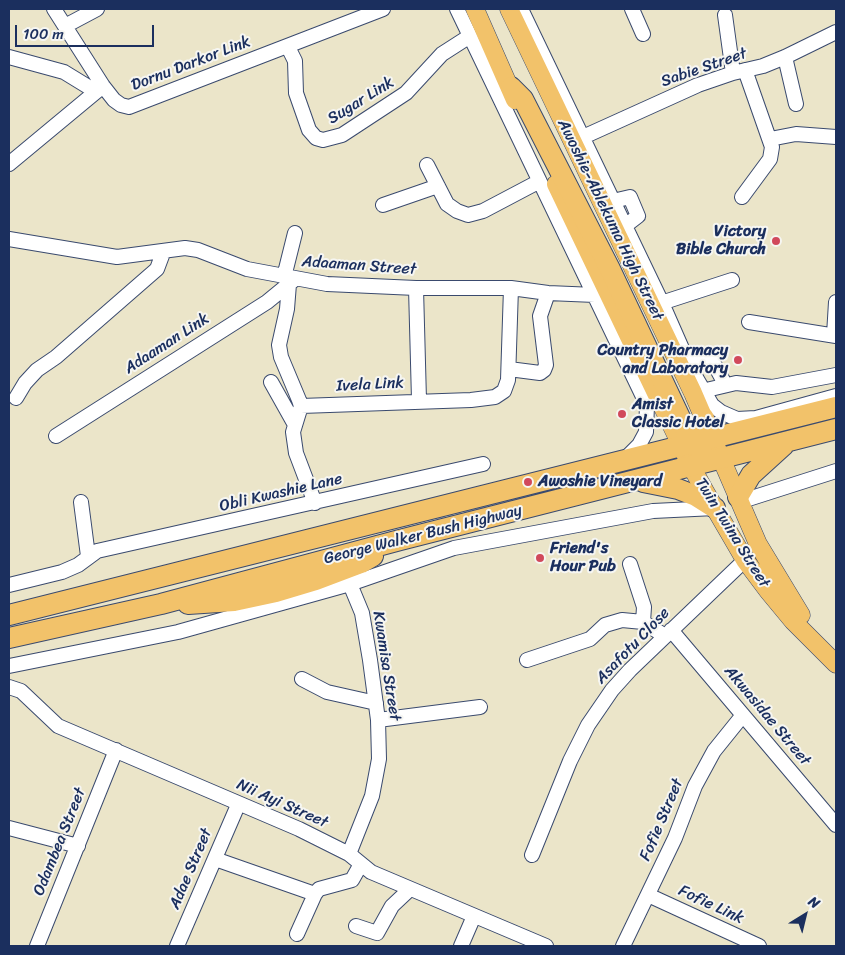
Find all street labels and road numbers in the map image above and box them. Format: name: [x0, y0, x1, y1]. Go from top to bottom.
street label: Dornu Darkor Link: [129, 32, 253, 96]
street label: Sabie Street: [658, 44, 750, 92]
street label: Sugar Link: [324, 73, 398, 129]
street label: Awoshie-Ablekuma High Street: [553, 116, 667, 324]
street label: Adaaman Street: [301, 252, 417, 280]
street label: Adaaman Link: [121, 310, 213, 378]
street label: Ivela Link: [336, 374, 404, 396]
street label: Obli Kwashie Lane: [218, 470, 344, 516]
street label: Twin Twina Street: [690, 475, 774, 591]
street label: George Walker Bush Highway: [322, 501, 524, 569]
street label: Asafotu Close: [592, 604, 674, 688]
street label: Kwamisa Street: [368, 610, 404, 722]
street label: Akwasidae Street: [720, 662, 814, 770]
street label: Nii Ayi Street: [233, 775, 331, 833]
street label: Fofie Street: [636, 776, 688, 864]
street label: Odambea Street: [30, 785, 90, 899]
street label: Adae Street: [165, 826, 217, 912]
street label: Fofie Link: [675, 882, 747, 928]

